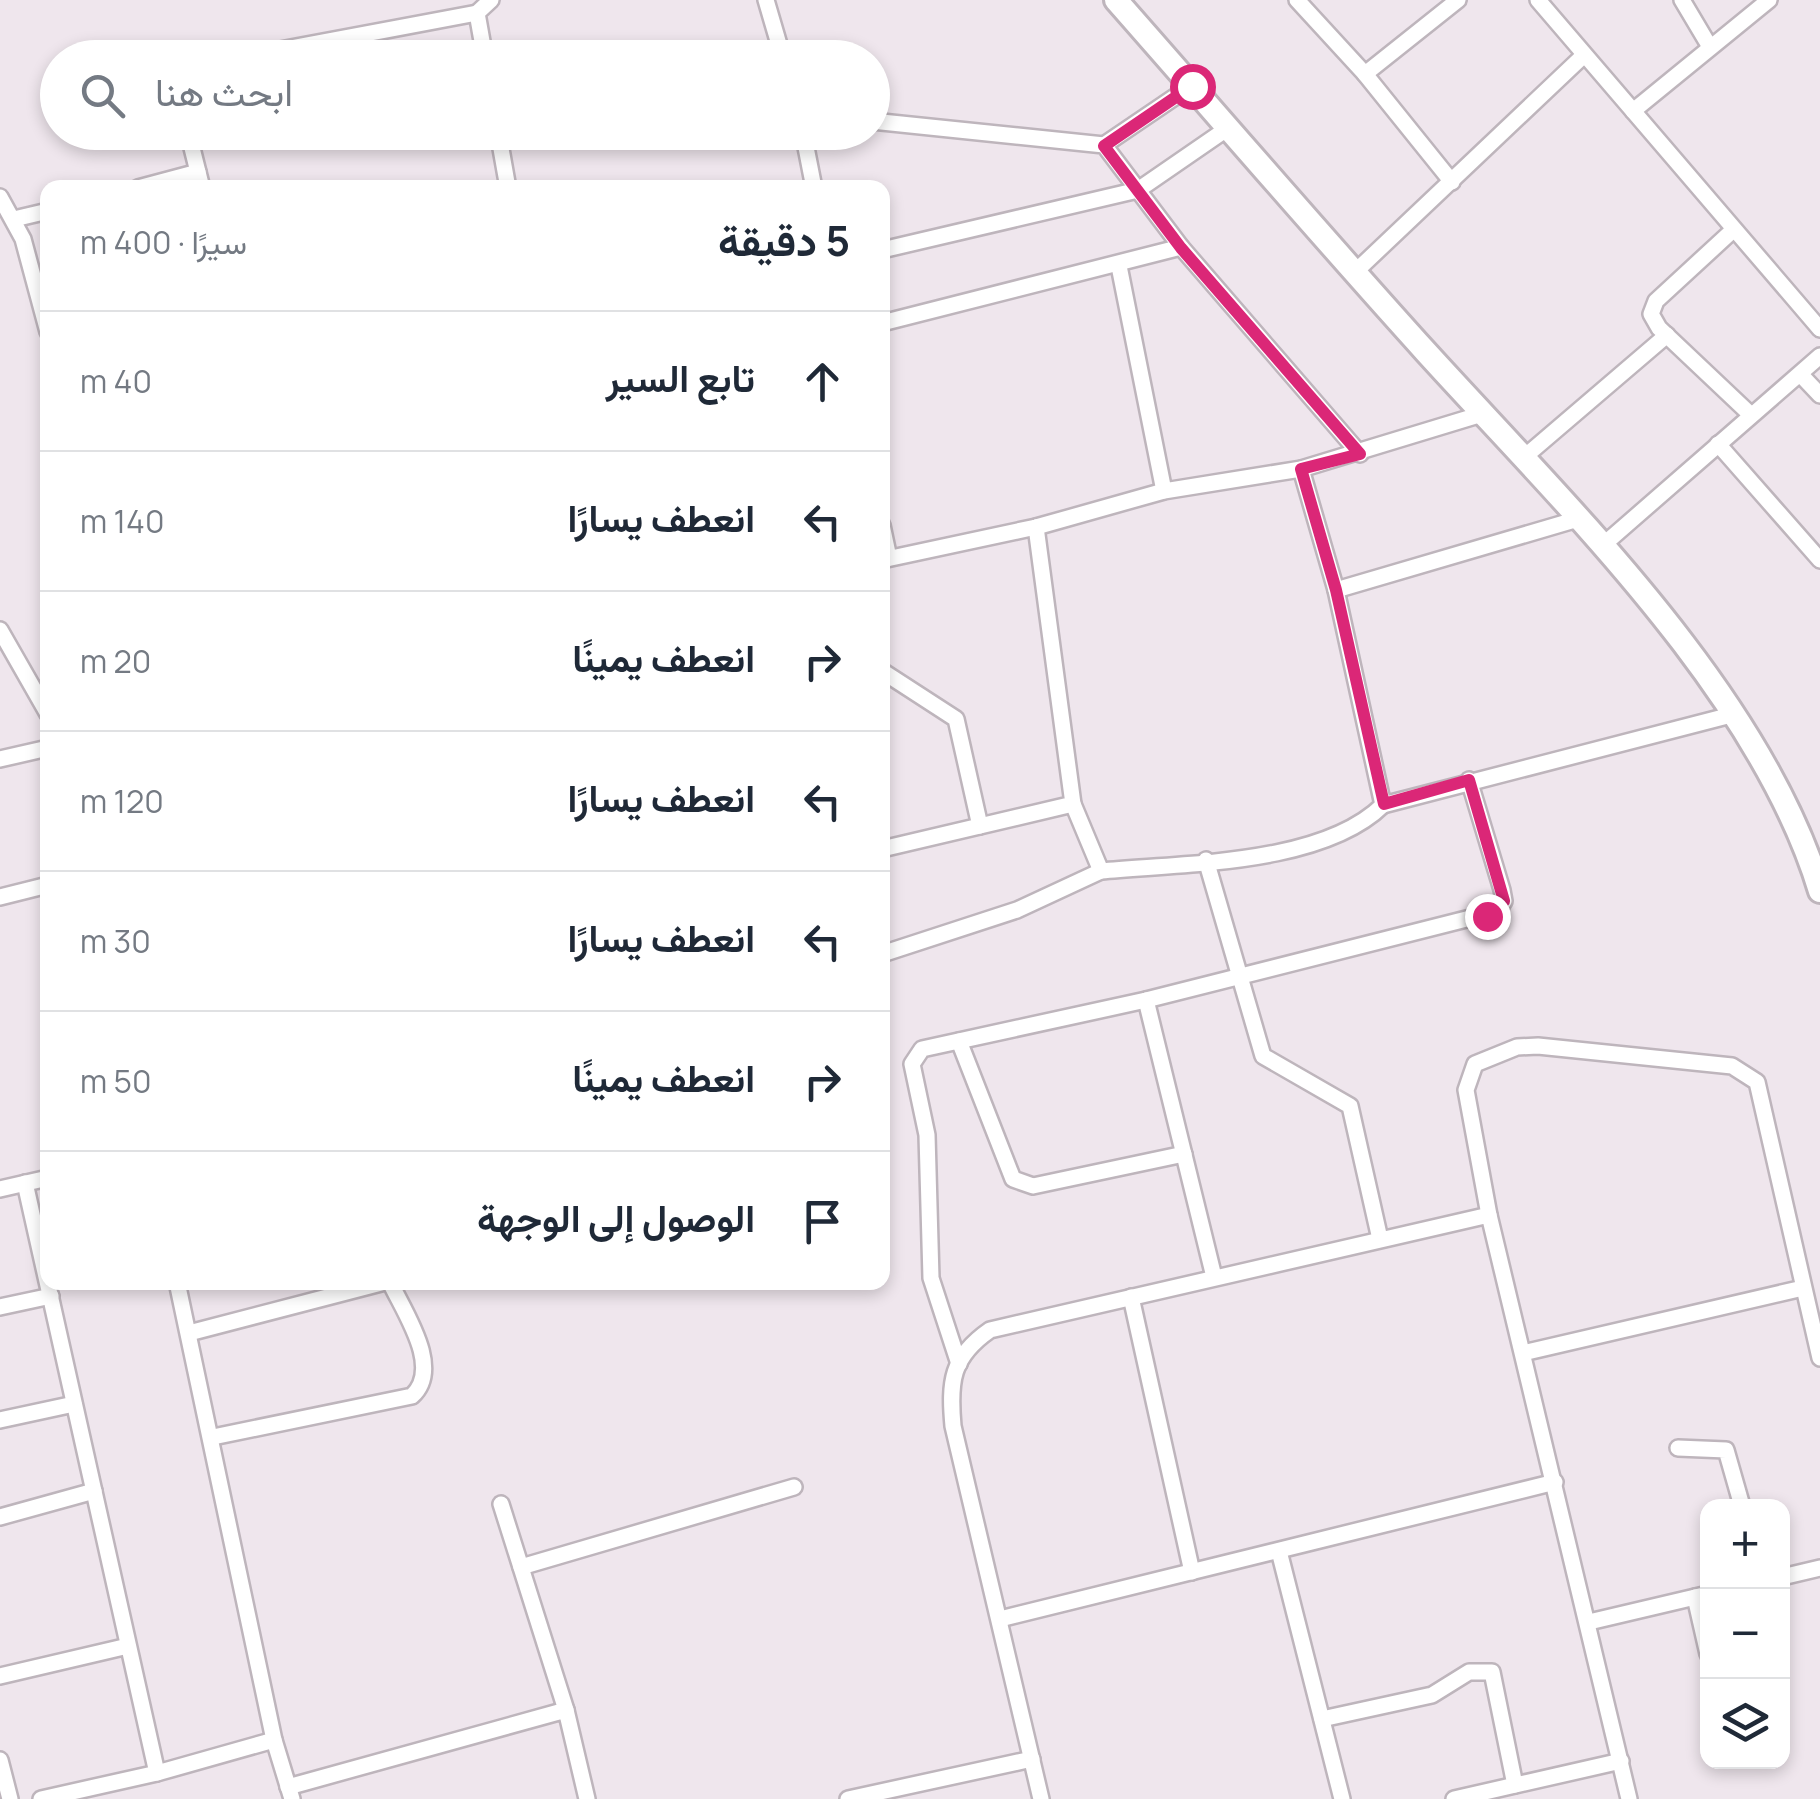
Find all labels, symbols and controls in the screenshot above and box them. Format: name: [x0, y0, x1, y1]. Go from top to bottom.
search box: [40, 40, 890, 150]
route start: [1170, 64, 1216, 110]
text: ابحث هنا: [155, 65, 293, 117]
icon: search: [75, 68, 130, 123]
text: 5 دقيقة: [718, 211, 850, 269]
text: سيرًا · 400 m: [80, 220, 247, 264]
text: تابع السير: [606, 351, 755, 403]
icon: ahead: [795, 354, 850, 409]
text: 40 m: [80, 359, 152, 403]
text: انعطف يسارًا: [568, 491, 755, 543]
icon: left: [795, 494, 850, 549]
text: 140 m: [80, 499, 164, 543]
text: انعطف يمينًا: [572, 631, 755, 683]
icon: right: [795, 634, 850, 689]
text: 20 m: [80, 639, 151, 683]
text: انعطف يسارًا: [568, 771, 755, 823]
icon: left: [795, 774, 850, 829]
text: 120 m: [80, 779, 164, 823]
route end: [1465, 894, 1511, 940]
text: انعطف يسارًا: [568, 911, 755, 963]
icon: left: [795, 914, 850, 969]
text: 30 m: [80, 919, 151, 963]
text: انعطف يمينًا: [572, 1051, 755, 1103]
icon: right: [795, 1054, 850, 1109]
text: 50 m: [80, 1059, 152, 1103]
text: الوصول إلى الوجهة: [477, 1191, 755, 1243]
icon: arrive: [795, 1194, 850, 1249]
map controls: [1700, 1499, 1790, 1769]
button: +: [1700, 1499, 1790, 1589]
button: −: [1700, 1589, 1790, 1679]
button: layers: [1700, 1679, 1790, 1769]

